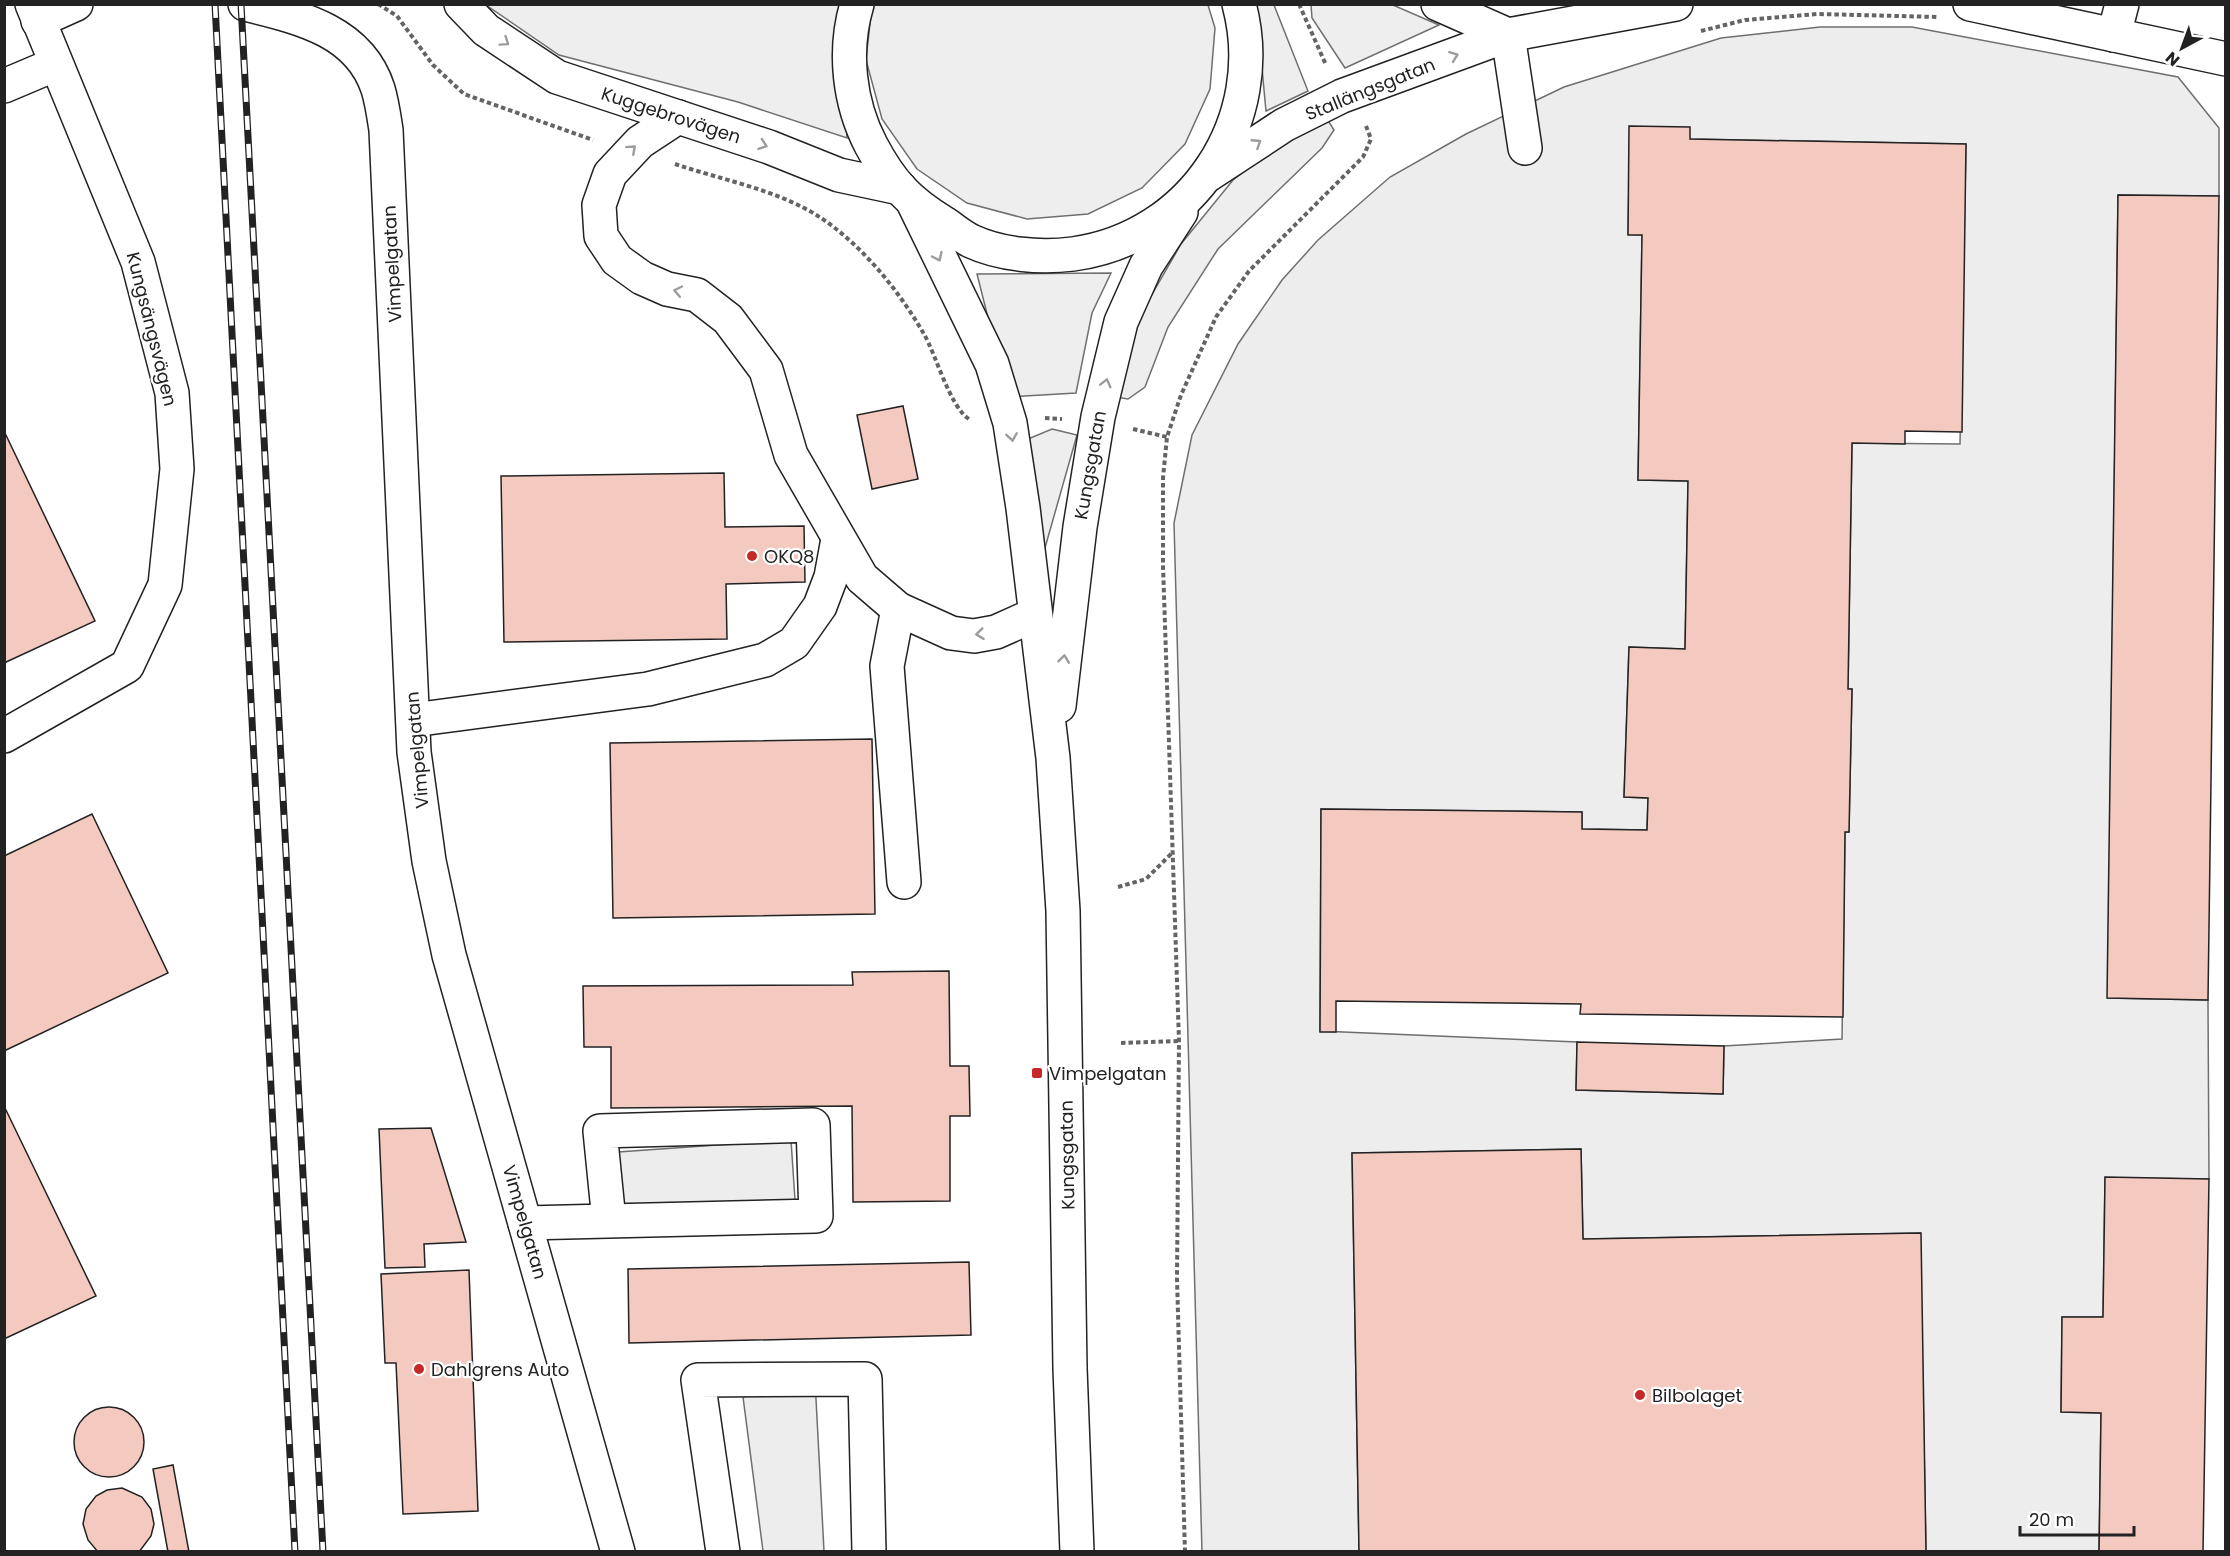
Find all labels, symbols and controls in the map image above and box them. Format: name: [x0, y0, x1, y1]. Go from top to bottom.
north arrow: [2152, 18, 2212, 78]
one-way arrow: [498, 35, 509, 46]
text: N: [2160, 46, 2185, 72]
one-way arrow: [1448, 50, 1459, 63]
street label: Stallängsgatan: [1301, 52, 1439, 126]
street label: Kuggebrovägen: [598, 81, 744, 149]
one-way arrow: [757, 137, 768, 150]
one-way arrow: [1250, 139, 1261, 150]
one-way arrow: [626, 145, 636, 156]
street label: Vimpelgatan: [376, 205, 408, 323]
street label: Kungsängsvägen: [121, 249, 183, 409]
one-way arrow: [931, 251, 943, 262]
one-way arrow: [673, 285, 683, 298]
one-way arrow: [1099, 378, 1112, 388]
street label: Kungsgatan: [1068, 409, 1112, 521]
one-way arrow: [1005, 431, 1018, 441]
place label: OKQ8: [764, 544, 814, 569]
marker: OKQ8: [745, 549, 759, 563]
one-way arrow: [975, 627, 984, 640]
one-way arrow: [1058, 654, 1070, 663]
street label: Vimpelgatan: [399, 690, 435, 810]
place label: Vimpelgatan: [1049, 1061, 1166, 1086]
marker: Vimpelgatan: [1030, 1066, 1044, 1080]
street label: Kungsgatan: [1054, 1100, 1080, 1210]
street label: Vimpelgatan: [497, 1162, 553, 1282]
place label: Dahlgrens Auto: [431, 1357, 569, 1382]
marker: Dahlgrens Auto: [412, 1362, 426, 1376]
place label: Bilbolaget: [1652, 1383, 1742, 1408]
marker: Bilbolaget: [1633, 1388, 1647, 1402]
scale bar: [2020, 1499, 2134, 1537]
text: 20 m: [2029, 1507, 2074, 1532]

